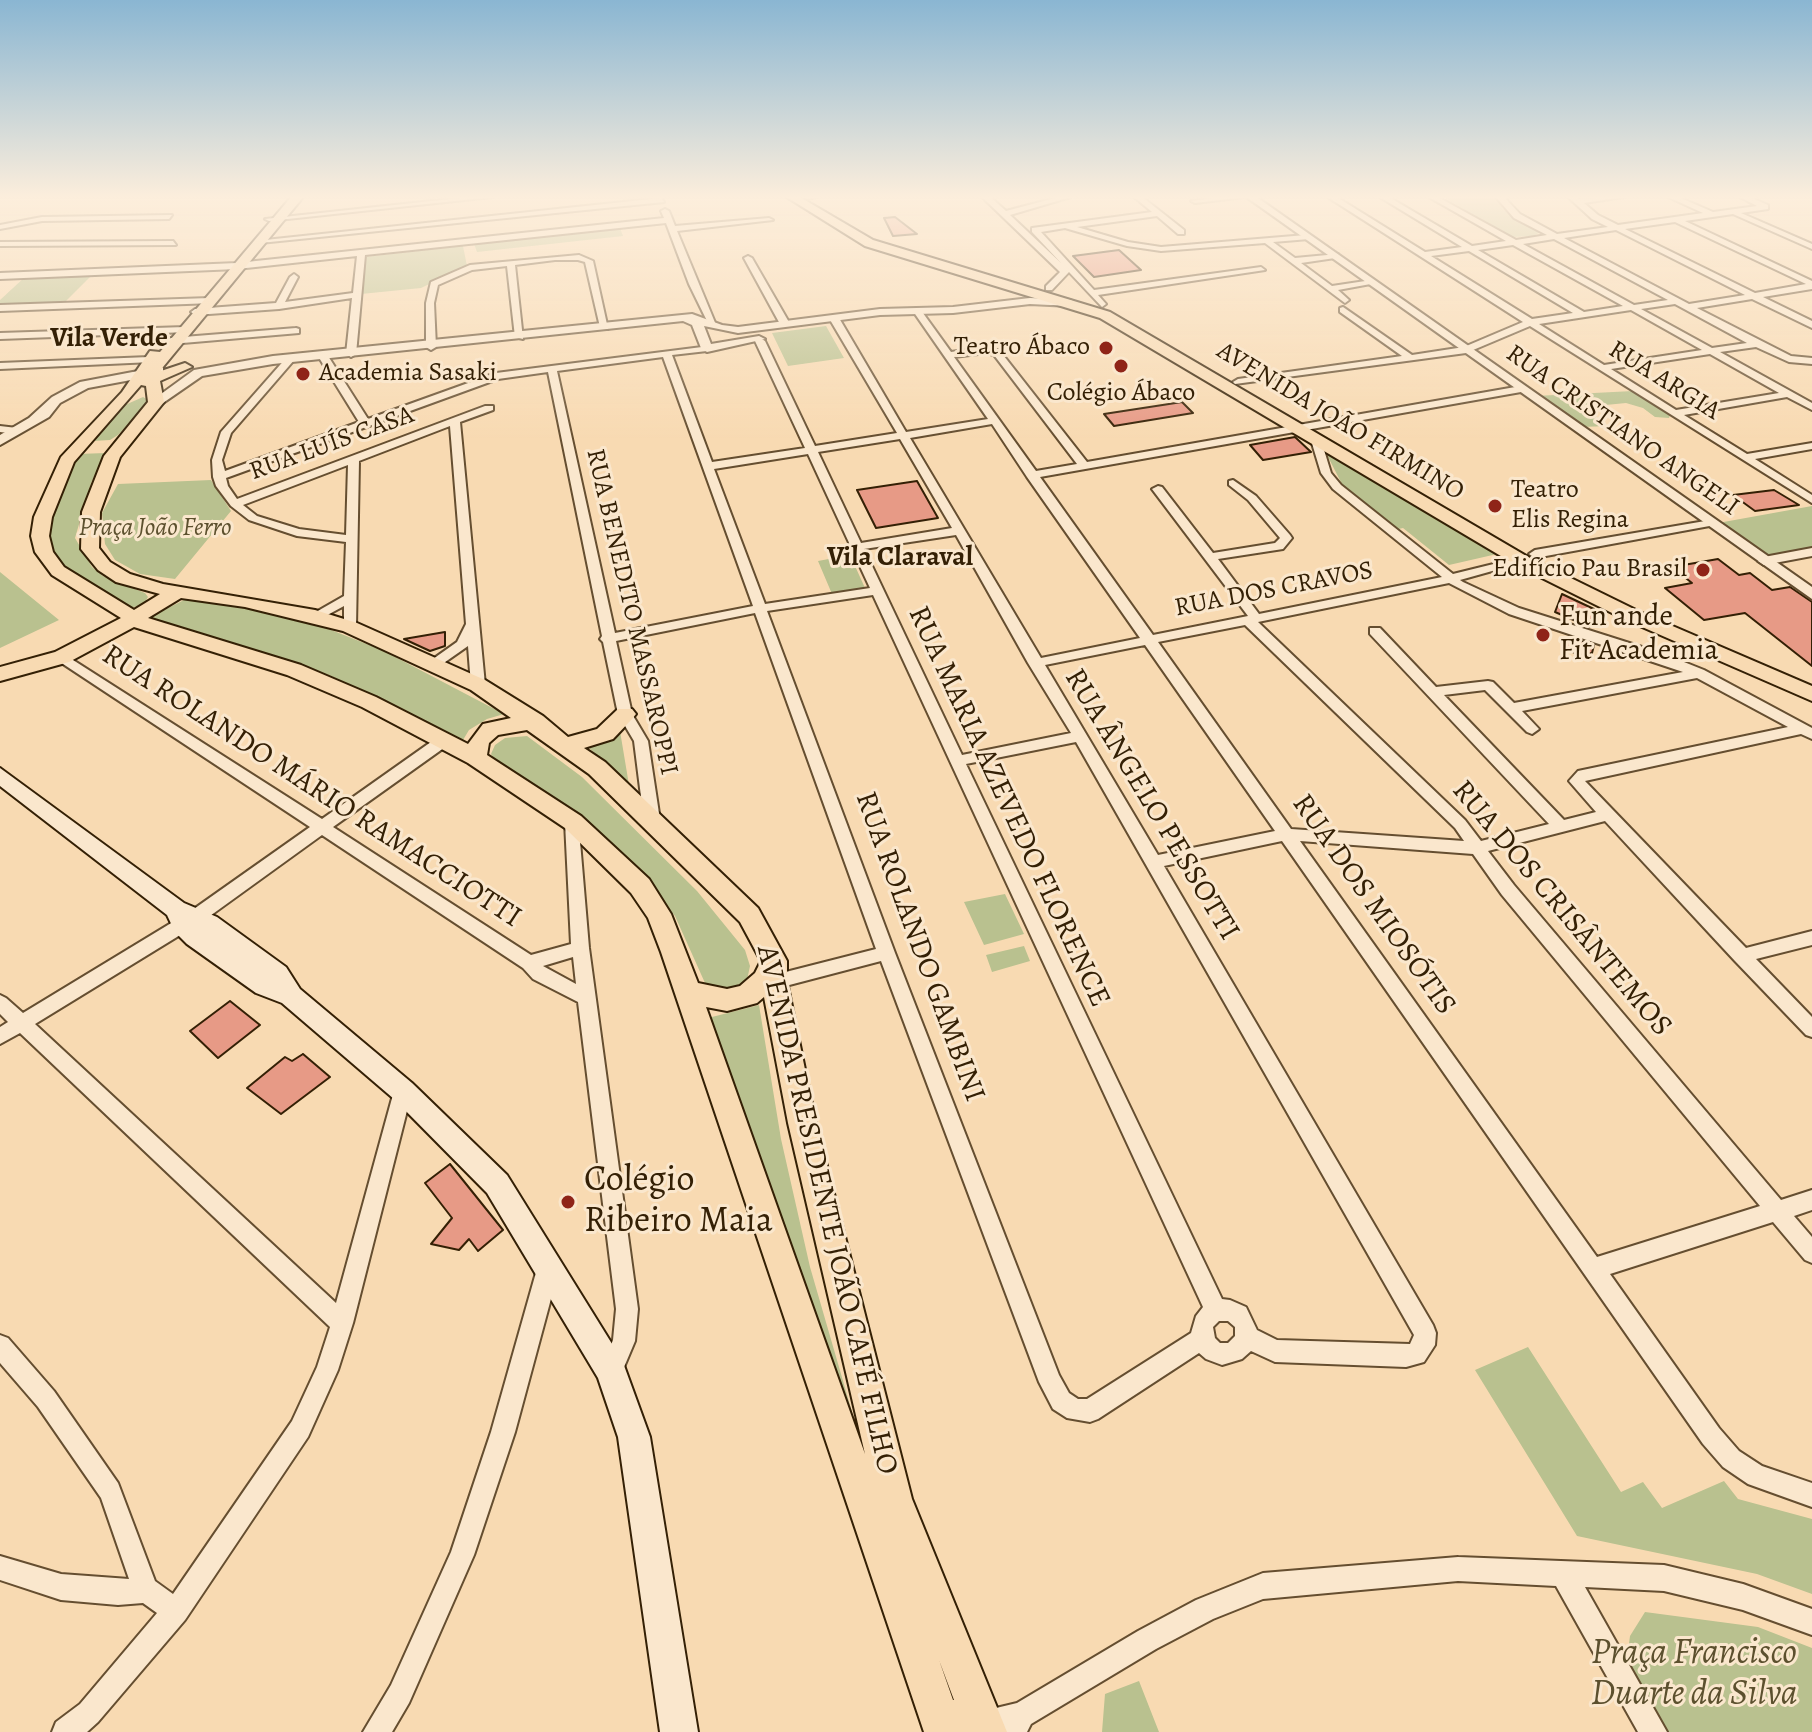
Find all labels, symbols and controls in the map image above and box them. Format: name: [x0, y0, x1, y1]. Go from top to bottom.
district label: Vila Verde: [50, 322, 168, 356]
place label: Teatro Ábaco: [954, 332, 1090, 364]
street label: RUA ARGIA: [1602, 334, 1726, 428]
street label: AVENIDA JOÃO FIRMINO: [1211, 336, 1469, 508]
marker: Teatro Ábaco: [1097, 339, 1115, 357]
street label: RUA CRISTIANO ANGELI: [1499, 339, 1745, 523]
marker: Colégio Ábaco: [1112, 357, 1130, 375]
place label: Academia Sasaki: [319, 358, 497, 390]
marker: Academia Sasaki: [294, 365, 312, 383]
place label: Colégio Ábaco: [1047, 378, 1195, 410]
street label: RUA LUÍS CASA: [245, 400, 419, 488]
street label: RUA BENEDITO MASSAROPPI: [578, 446, 684, 778]
place label: Teatro Elis Regina: [1511, 475, 1629, 536]
marker: Teatro Elis Regina: [1486, 497, 1504, 515]
park label: Praça João Ferro: [78, 513, 232, 545]
district label: Vila Claraval: [827, 541, 973, 575]
place label: Edifício Pau Brasil: [1492, 554, 1687, 586]
street label: RUA DOS CRAVOS: [1172, 555, 1376, 625]
marker: Edifício Pau Brasil: [1694, 561, 1712, 579]
place label: Fun ande Fit Academia: [1559, 600, 1718, 670]
street label: RUA MARIA AZEVEDO FLORENCE: [899, 601, 1117, 1013]
marker: Fun ande Fit Academia: [1534, 626, 1552, 644]
street label: RUA ROLANDO MÁRIO RAMACCIOTTI: [95, 638, 527, 936]
street label: RUA ÂNGELO PESSOTTI: [1056, 663, 1246, 947]
street label: RUA DOS CRISÂNTEMOS: [1443, 774, 1679, 1044]
street label: RUA ROLANDO GAMBINI: [846, 787, 992, 1107]
street label: RUA DOS MIOSÓTIS: [1283, 788, 1463, 1022]
street label: AVENIDA PRESIDENTE JOÃO CAFÉ FILHO: [748, 942, 904, 1478]
place label: Colégio Ribeiro Maia: [584, 1159, 773, 1244]
marker: Colégio Ribeiro Maia: [559, 1193, 577, 1211]
park label: Praça Francisco Duarte da Silva: [1591, 1632, 1797, 1717]

